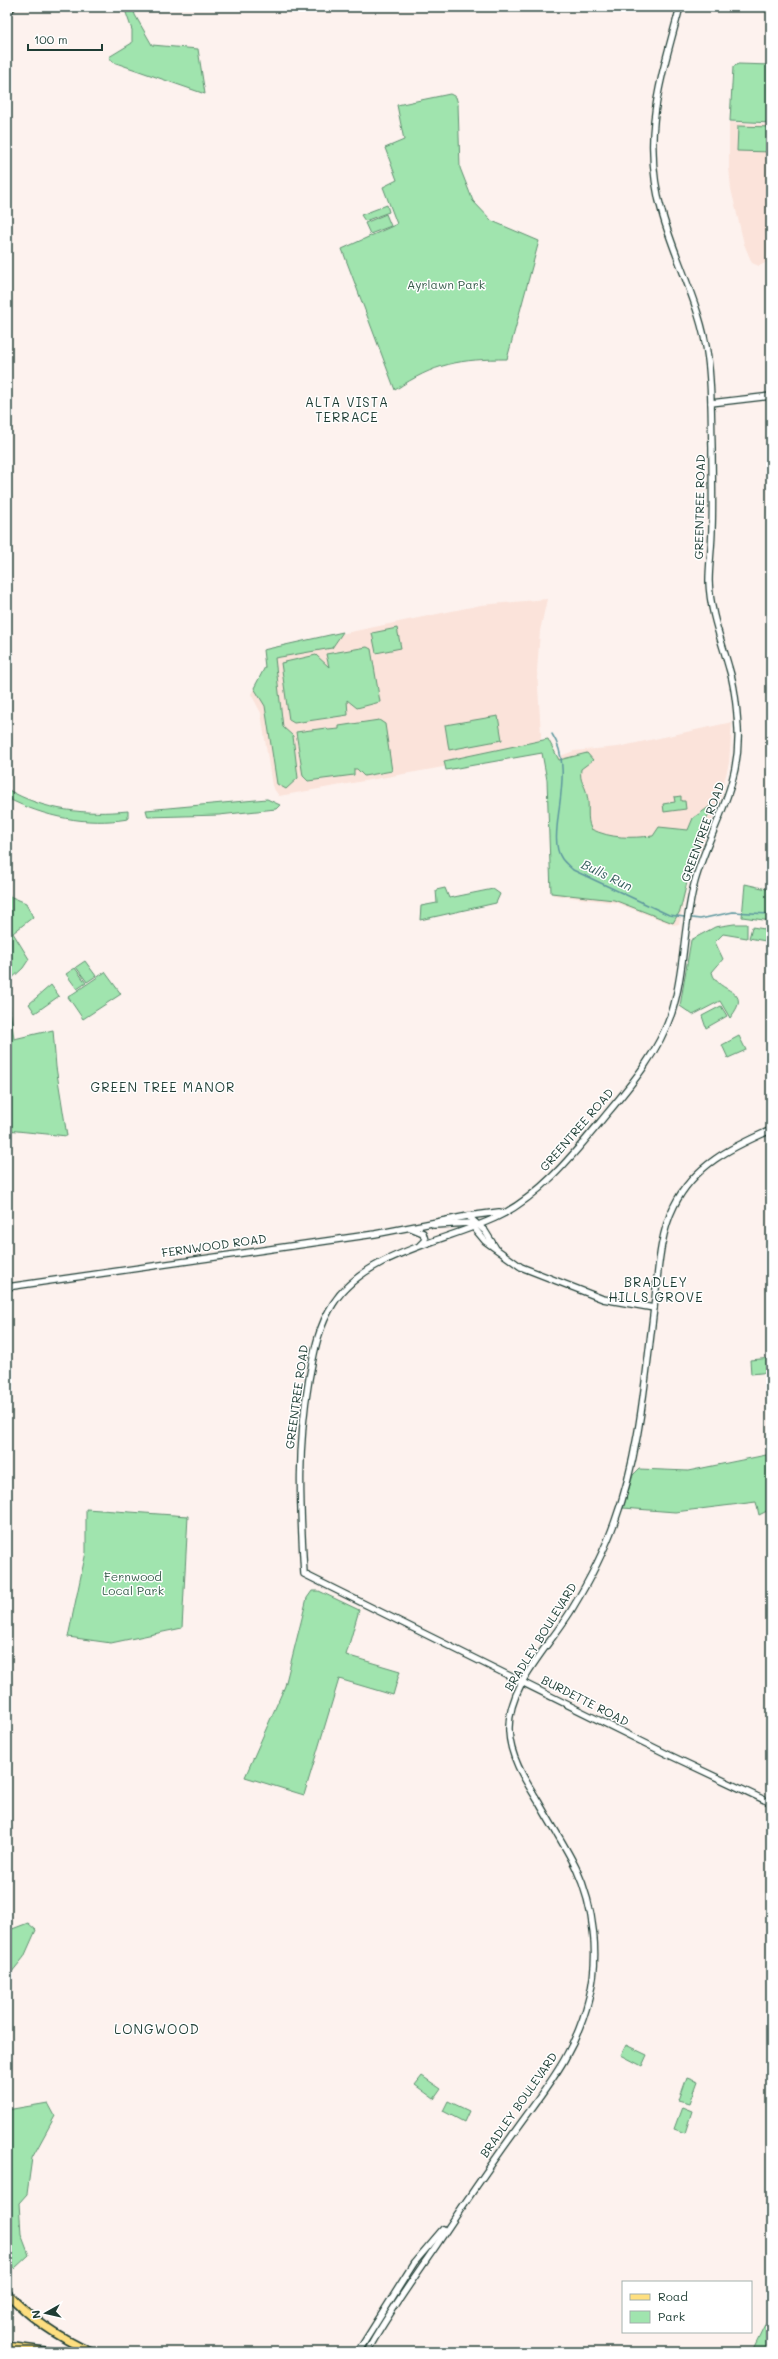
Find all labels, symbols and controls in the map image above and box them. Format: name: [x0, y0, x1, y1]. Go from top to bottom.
scale bar: [28, 26, 102, 52]
text: 100 m: [34, 31, 68, 47]
park label: Ayrlawn Park: [407, 276, 485, 292]
district label: ALTA VISTA TERRACE: [305, 393, 389, 425]
street label: GREENTREE ROAD: [690, 454, 708, 560]
street label: GREENTREE ROAD: [677, 780, 728, 884]
water label: Bulls Run: [579, 855, 636, 894]
district label: GREEN TREE MANOR: [91, 1078, 235, 1095]
street label: GREENTREE ROAD: [536, 1085, 617, 1174]
street label: FERNWOOD ROAD: [161, 1230, 267, 1260]
district label: BRADLEY HILLS GROVE: [608, 1273, 704, 1305]
street label: GREENTREE ROAD: [281, 1344, 311, 1450]
park label: Fernwood Local Park: [102, 1568, 164, 1598]
street label: BRADLEY BOULEVARD: [500, 1579, 580, 1694]
street label: BURDETTE ROAD: [539, 1671, 632, 1729]
district label: LONGWOOD: [114, 2020, 200, 2037]
street label: BRADLEY BOULEVARD: [476, 2049, 561, 2160]
legend: [622, 2281, 752, 2333]
text: Road: [658, 2288, 688, 2304]
north arrow: [26, 2293, 66, 2333]
text: Park: [658, 2308, 685, 2324]
text: N: [28, 2309, 44, 2320]

